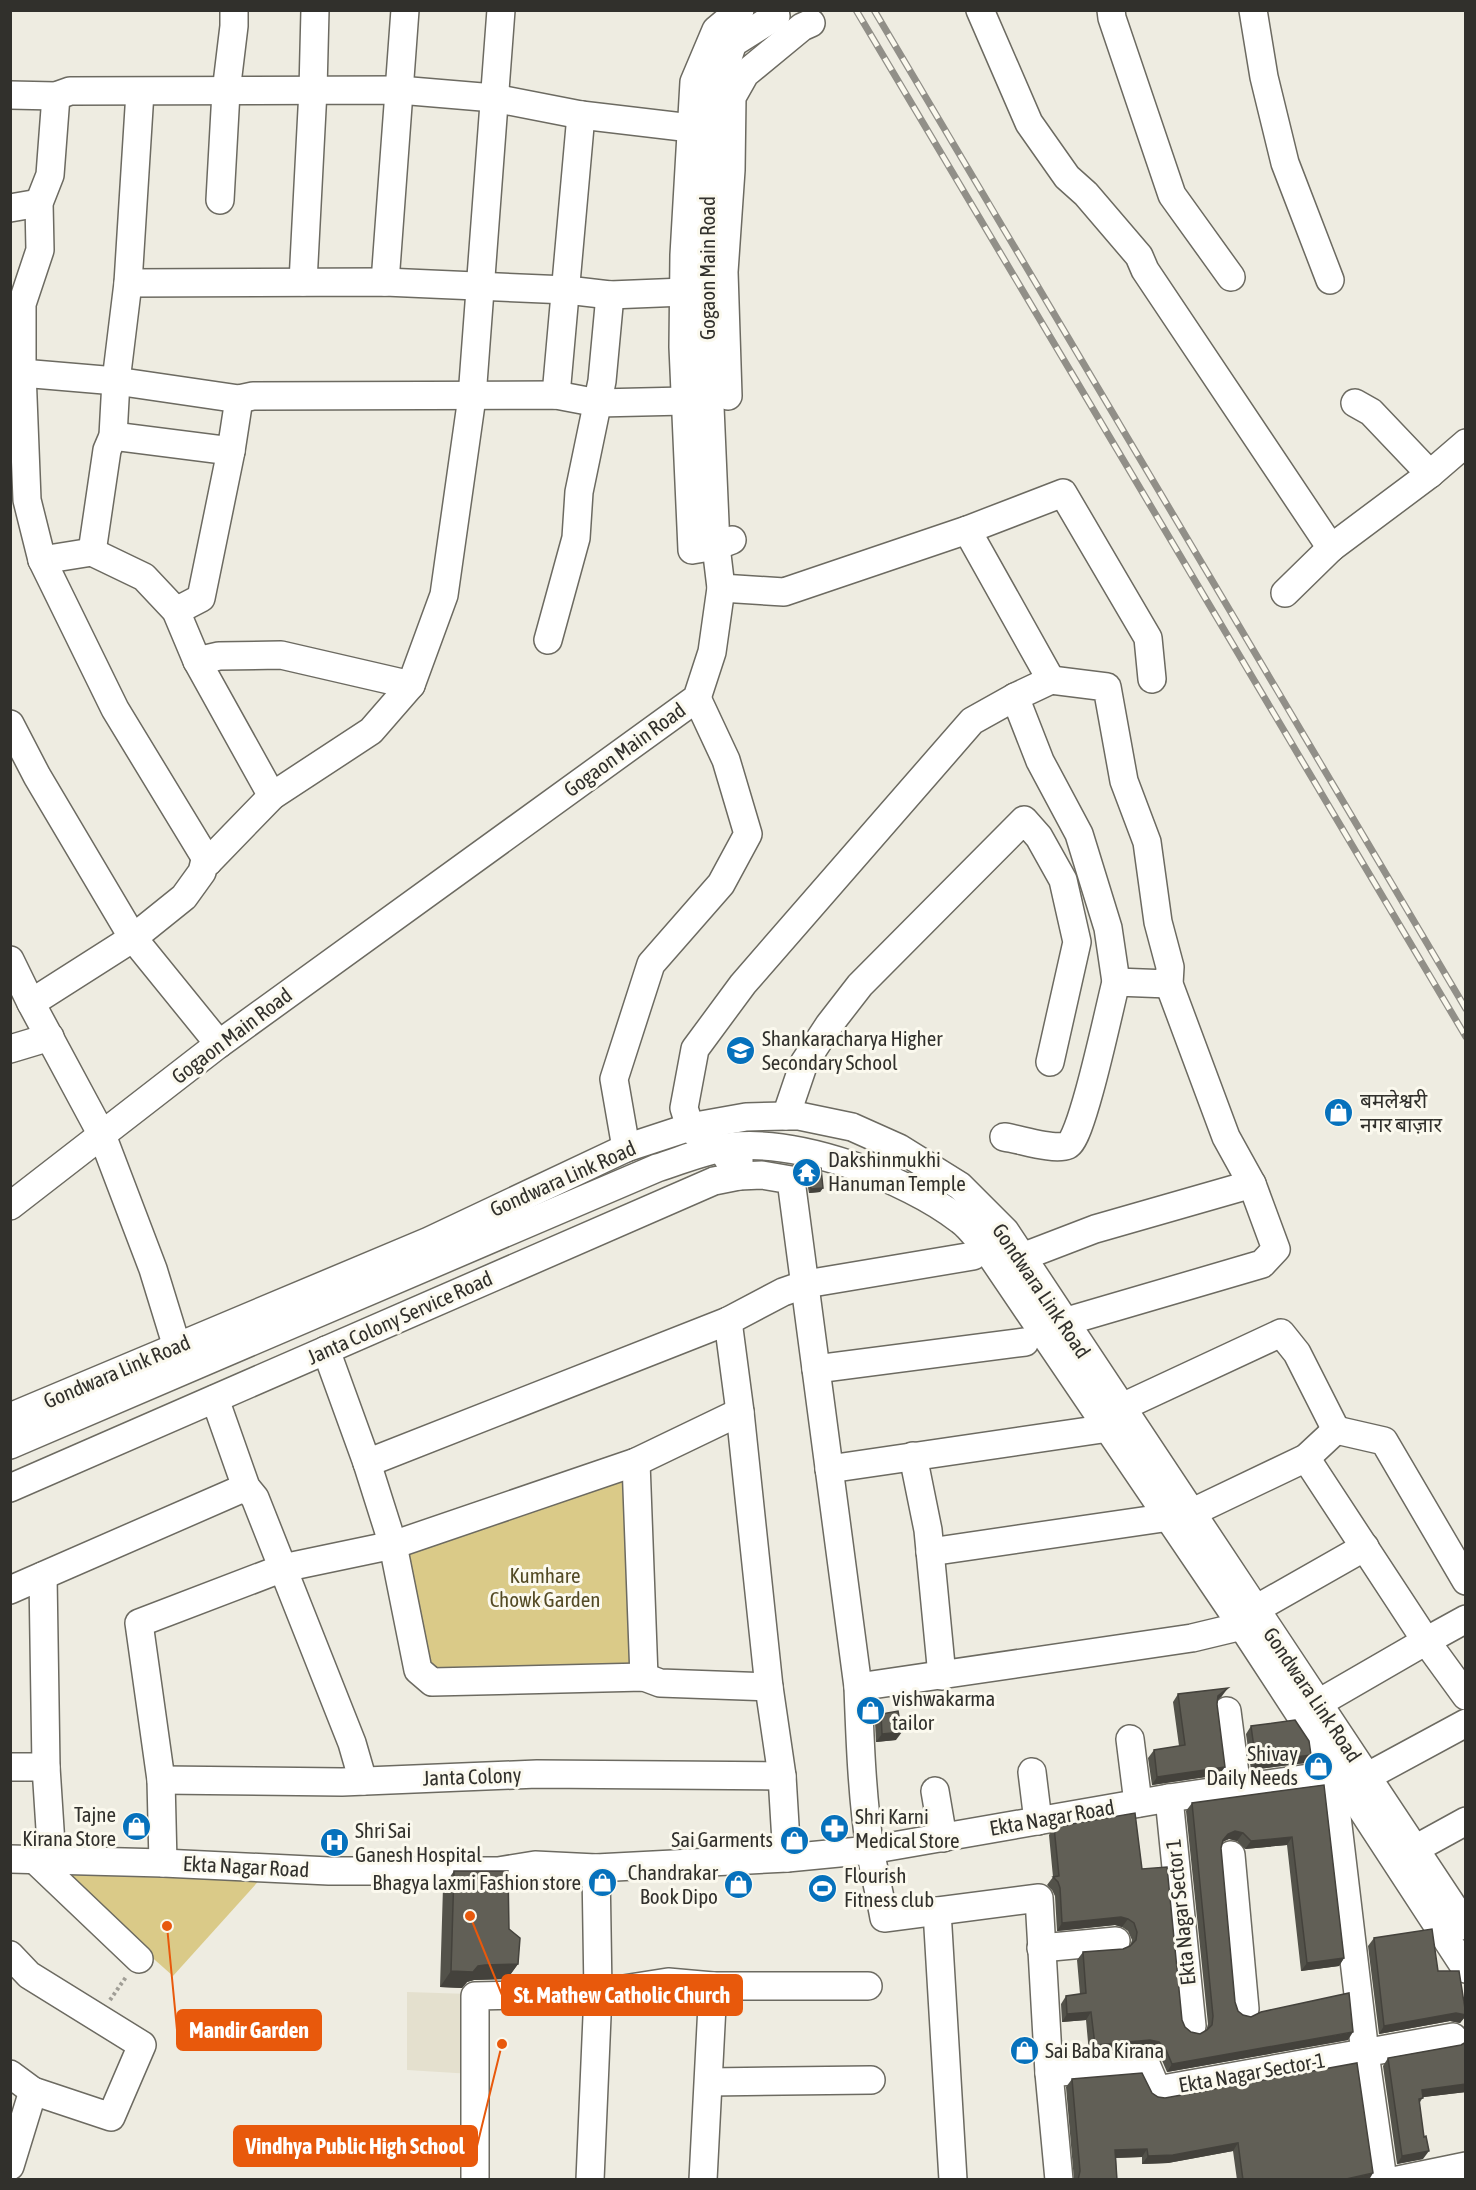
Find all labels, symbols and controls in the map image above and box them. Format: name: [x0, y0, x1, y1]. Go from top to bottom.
street label: Gogaon Main Road: [695, 196, 719, 340]
street label: Gogaon Main Road: [559, 697, 690, 801]
street label: Gogaon Main Road: [167, 982, 296, 1088]
place label: Shankaracharya Higher Secondary School: [762, 1026, 943, 1074]
school or university icon: Shankaracharya Higher Secondary School: [725, 1035, 757, 1067]
place label: बमलेश्वरी नगर बाज़ार: [1360, 1088, 1442, 1136]
shop icon: बमलेश्वरी नगर बाज़ार: [1323, 1097, 1355, 1129]
street label: Gondwara Link Road: [486, 1135, 639, 1221]
place label: Dakshinmukhi Hanuman Temple: [828, 1147, 966, 1195]
temple icon: Dakshinmukhi Hanuman Temple: [791, 1156, 823, 1188]
street label: Gondwara Link Road: [988, 1219, 1096, 1362]
street label: Janta Colony Service Road: [303, 1265, 496, 1369]
street label: Gondwara Link Road: [40, 1329, 194, 1413]
park label: Kumhare Chowk Garden: [490, 1563, 600, 1611]
street label: Gondwara Link Road: [1259, 1623, 1367, 1766]
place label: vishwakarma tailor: [892, 1686, 995, 1734]
shop icon: vishwakarma tailor: [855, 1695, 887, 1727]
place label: Shivay Daily Needs: [1206, 1741, 1298, 1789]
shop icon: Shivay Daily Needs: [1303, 1750, 1335, 1782]
street label: Janta Colony: [422, 1762, 522, 1790]
street label: Ekta Nagar Road: [987, 1794, 1116, 1840]
place label: Tajne Kirana Store: [22, 1802, 116, 1850]
place label: Shri Karni Medical Store: [855, 1804, 960, 1852]
shop icon: Tajne Kirana Store: [121, 1811, 153, 1843]
pharmacy icon: Shri Karni Medical Store: [818, 1813, 850, 1845]
place label: Shri Sai Ganesh Hospital: [355, 1818, 482, 1866]
shop icon: Sai Garments: [778, 1824, 810, 1856]
hospital icon: Shri Sai Ganesh Hospital: [318, 1827, 350, 1859]
place label: Sai Garments: [671, 1827, 773, 1851]
street label: Ekta Nagar Sector 1: [1160, 1838, 1200, 1987]
street label: Ekta Nagar Road: [182, 1851, 310, 1881]
place label: Chandrakar Book Dipo: [628, 1860, 719, 1908]
place label: Flourish Fitness club: [844, 1863, 934, 1911]
shop icon: Bhagya laxmi Fashion store: [586, 1867, 618, 1899]
shop icon: Chandrakar Book Dipo: [723, 1869, 755, 1901]
place label: Bhagya laxmi Fashion store: [372, 1870, 581, 1894]
sports icon: Flourish Fitness club: [807, 1872, 839, 1904]
callout: St. Mathew Catholic Church: [502, 1975, 742, 2015]
text: St. Mathew Catholic Church: [514, 1982, 730, 2008]
callout: Mandir Garden: [177, 2010, 321, 2050]
text: Mandir Garden: [189, 2017, 309, 2043]
shop icon: Sai Baba Kirana: [1008, 2035, 1040, 2067]
place label: Sai Baba Kirana: [1045, 2038, 1164, 2062]
street label: Ekta Nagar Sector-1: [1177, 2047, 1327, 2097]
callout: Vindhya Public High School: [234, 2126, 477, 2166]
text: Vindhya Public High School: [244, 2133, 466, 2159]

